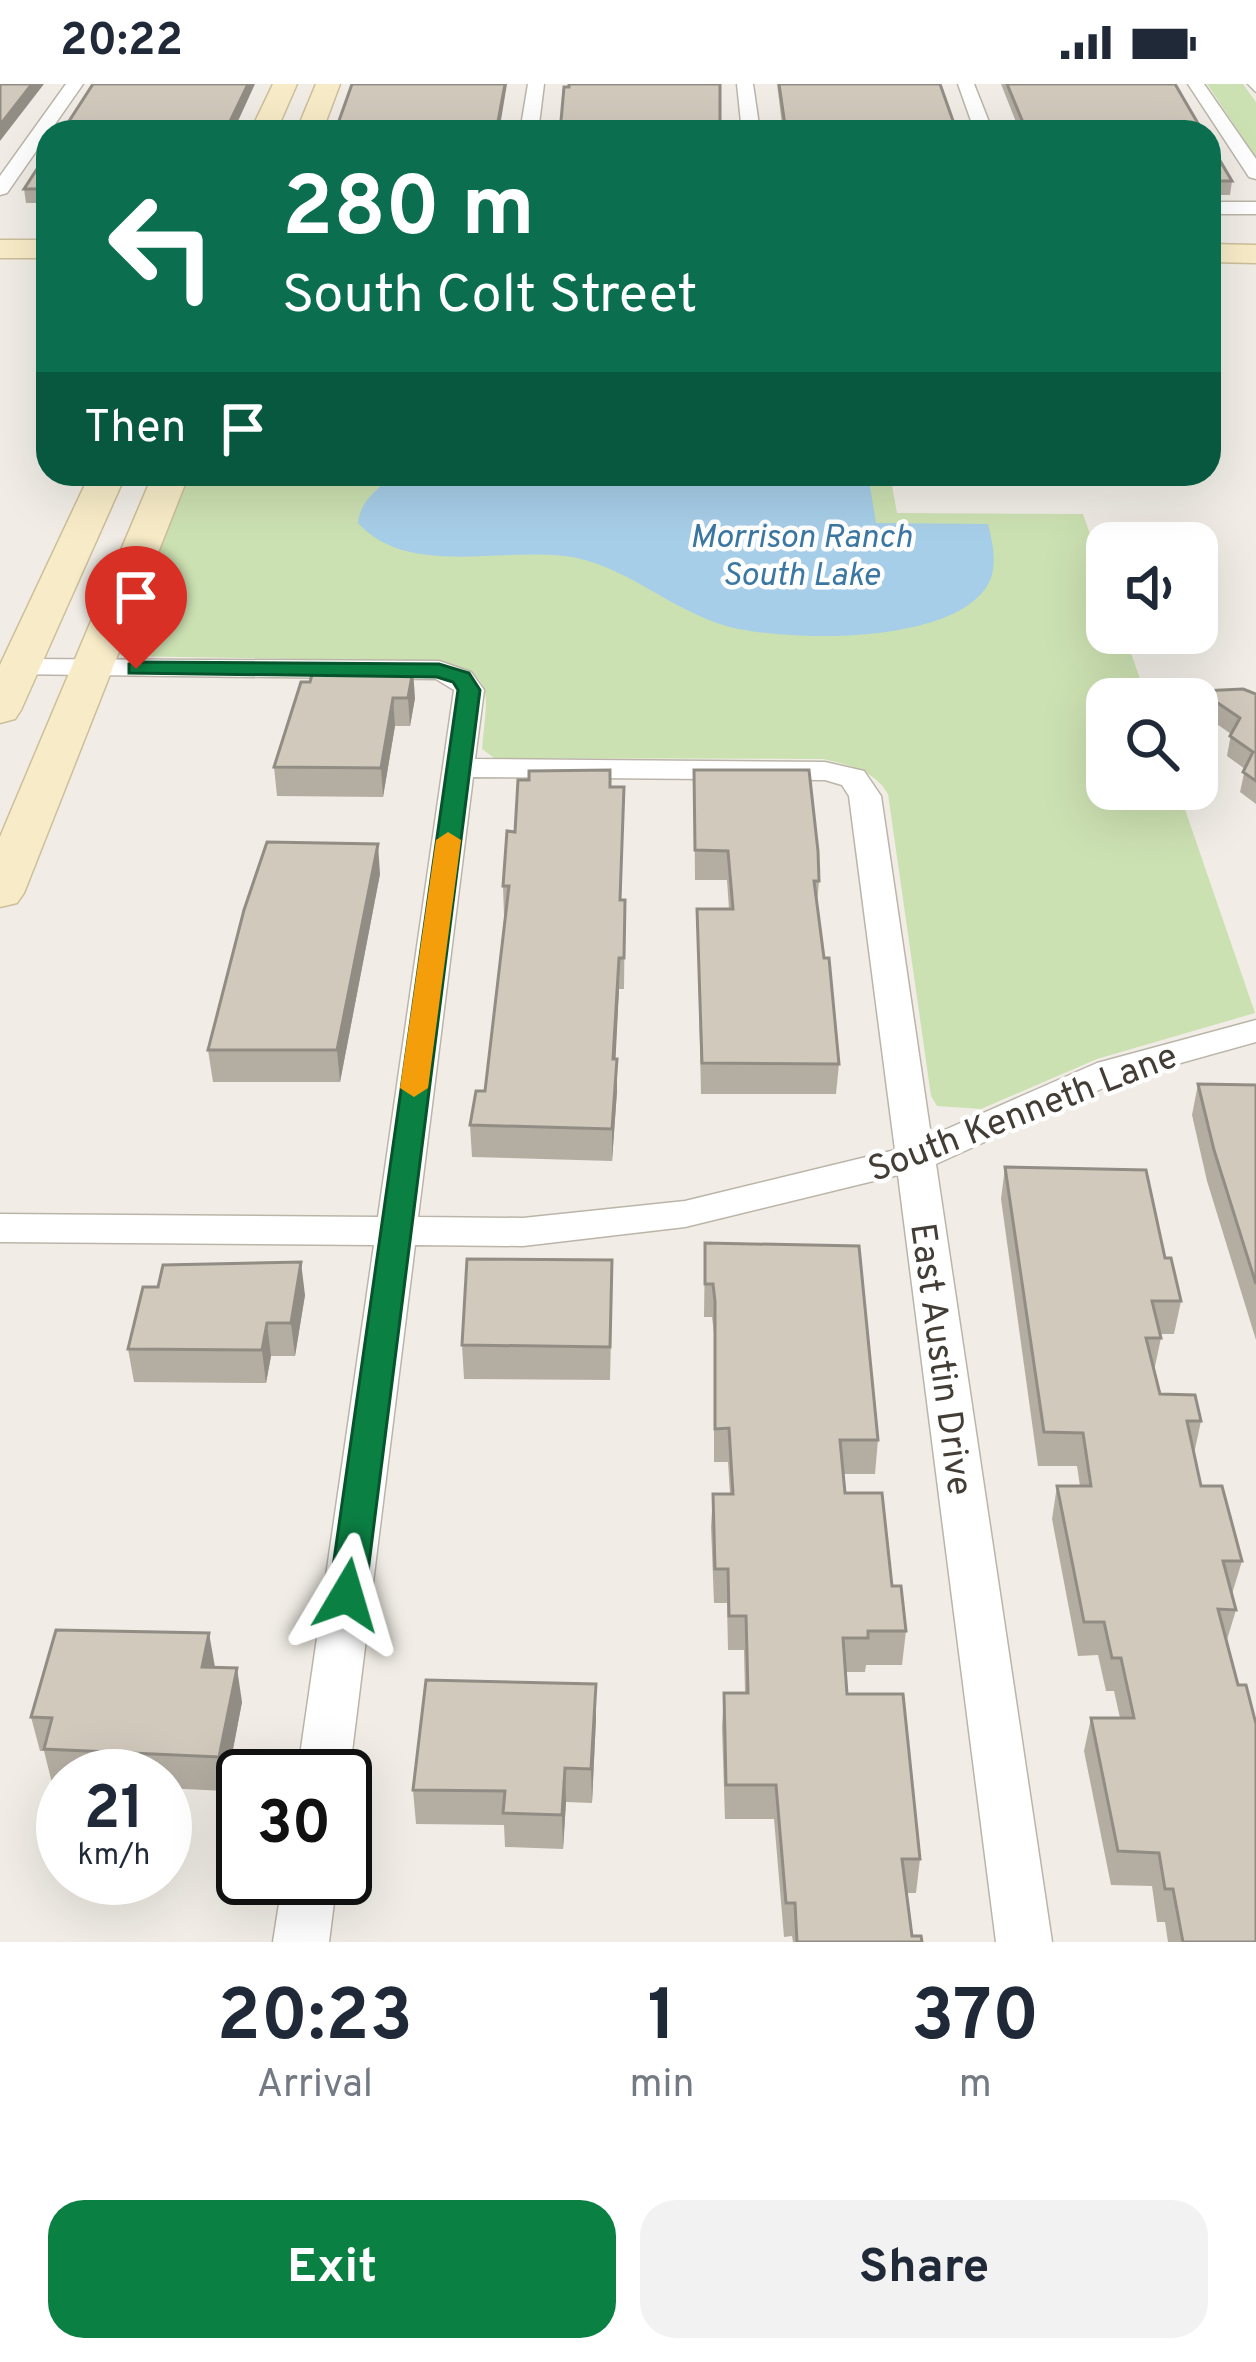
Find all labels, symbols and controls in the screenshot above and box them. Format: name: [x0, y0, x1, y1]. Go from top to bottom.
text: 20:22: [60, 14, 183, 71]
text: 280 m: [282, 159, 535, 265]
icon: left: [84, 168, 240, 324]
text: South Colt Street: [282, 263, 698, 332]
icon: arrive: [210, 396, 276, 462]
text: Then: [84, 401, 186, 458]
water label: Morrison Ranch South Lake: [690, 518, 912, 598]
map controls: [1086, 522, 1218, 810]
button: sound: [1086, 522, 1218, 654]
pin: [85, 546, 187, 669]
icon: arrive: [103, 564, 169, 630]
button: search: [1086, 678, 1218, 810]
street label: South Kenneth Lane: [862, 1035, 1184, 1195]
street label: East Austin Drive: [897, 1220, 981, 1499]
position arrow: [284, 1532, 410, 1658]
speed limit sign: 30: [216, 1749, 372, 1905]
text: 21: [84, 1774, 144, 1850]
text: km/h: [78, 1838, 150, 1875]
text: 20:23: [217, 1974, 413, 2066]
text: 1: [648, 1974, 676, 2066]
text: 370: [911, 1974, 1039, 2066]
text: Arrival: [257, 2062, 373, 2111]
text: min: [630, 2062, 694, 2111]
text: m: [959, 2062, 992, 2111]
button: Exit: [48, 2200, 616, 2338]
button: Share: [640, 2200, 1208, 2338]

